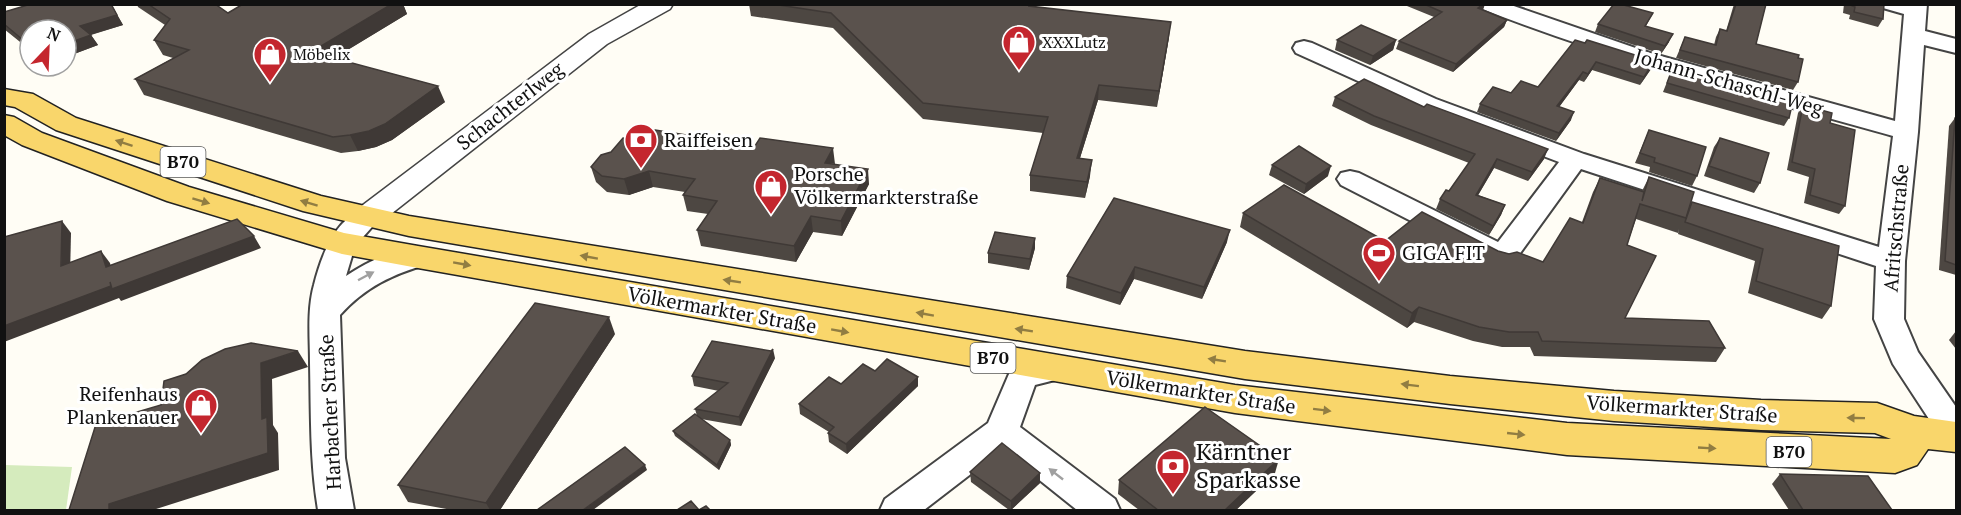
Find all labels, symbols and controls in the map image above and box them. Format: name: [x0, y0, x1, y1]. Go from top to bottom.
north arrow: [18, 18, 78, 78]
text: N: [44, 22, 64, 47]
shop icon: XXXLutz: [1001, 24, 1037, 71]
place label: XXXLutz: [1042, 31, 1106, 53]
shop icon: Möbelix: [252, 36, 288, 83]
street label: Johann-Schaschl-Weg: [1632, 42, 1827, 122]
place label: Möbelix: [293, 43, 351, 65]
street label: Schachterlweg: [451, 55, 569, 156]
bank icon: Raiffeisen: [623, 122, 659, 169]
place label: Raiffeisen: [664, 126, 753, 153]
one-way arrow: [115, 138, 133, 147]
road number: B70: [160, 147, 206, 177]
place label: Porsche Völkermarkterstraße: [794, 160, 979, 210]
street label: Afritschstraße: [1876, 163, 1915, 293]
shop icon: Porsche Völkermarkterstraße: [753, 168, 789, 215]
one-way arrow: [192, 197, 210, 206]
one-way arrow: [300, 198, 318, 207]
sports icon: GIGA FIT: [1361, 235, 1397, 282]
place label: GIGA FIT: [1402, 239, 1485, 266]
one-way arrow: [579, 252, 598, 261]
one-way arrow: [452, 260, 471, 269]
one-way arrow: [358, 271, 375, 281]
one-way arrow: [723, 277, 742, 286]
street label: Völkermarkter Straße: [625, 280, 819, 339]
one-way arrow: [915, 309, 934, 318]
one-way arrow: [1015, 325, 1034, 334]
one-way arrow: [831, 326, 850, 335]
street label: Harbacher Straße: [312, 334, 347, 491]
road number: B70: [970, 343, 1016, 373]
one-way arrow: [1207, 355, 1226, 364]
street label: Völkermarkter Straße: [1104, 363, 1298, 420]
place label: Reifenhaus Plankenauer: [67, 380, 178, 430]
one-way arrow: [1401, 380, 1420, 390]
shop icon: Reifenhaus Plankenauer: [183, 387, 219, 434]
street label: Völkermarkter Straße: [1586, 388, 1778, 429]
one-way arrow: [1313, 406, 1332, 415]
one-way arrow: [1846, 413, 1865, 422]
one-way arrow: [1507, 429, 1526, 438]
place label: Kärntner Sparkasse: [1196, 435, 1301, 495]
road number: B70: [1766, 437, 1812, 467]
one-way arrow: [1697, 443, 1716, 452]
bank icon: Kärntner Sparkasse: [1155, 448, 1191, 495]
one-way arrow: [1048, 468, 1064, 481]

